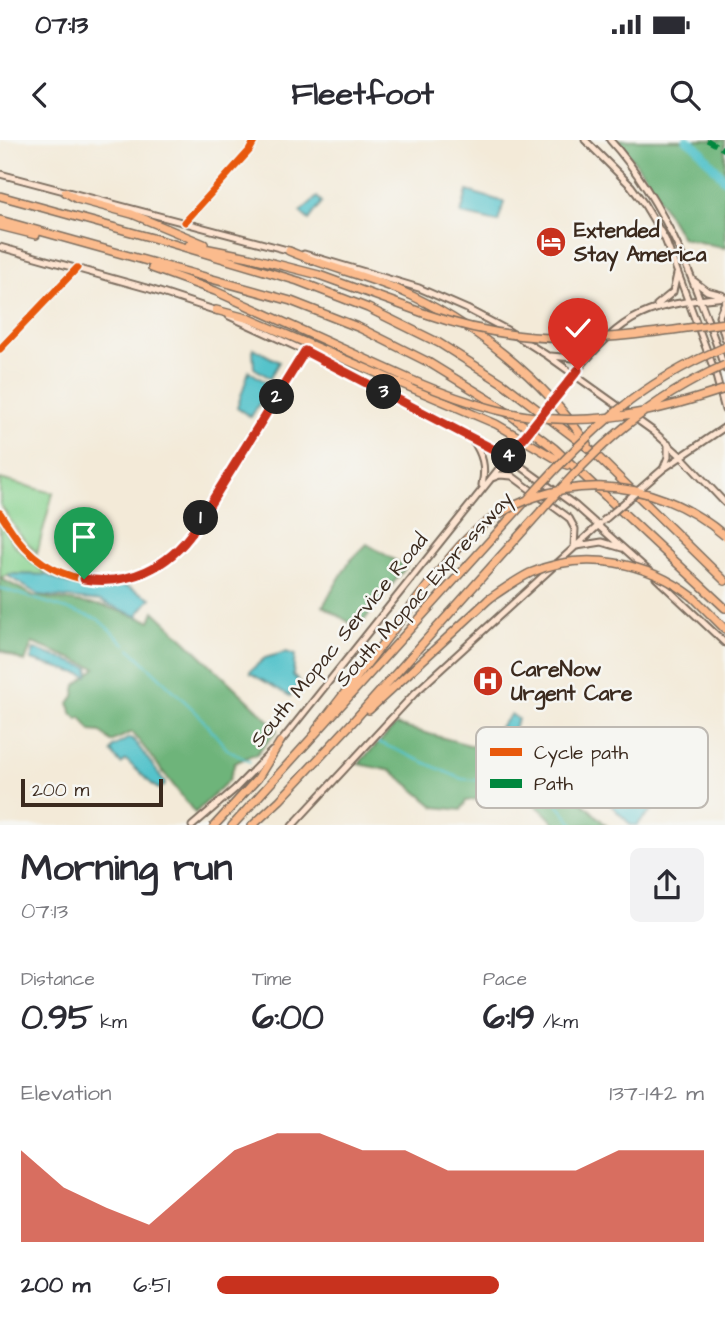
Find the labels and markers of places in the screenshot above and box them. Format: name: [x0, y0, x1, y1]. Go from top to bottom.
place label: Extended Stay America: [573, 216, 707, 272]
hotel icon: Extended Stay America: [534, 225, 568, 259]
pin: [548, 298, 608, 370]
pin: 3: [366, 374, 402, 410]
pin: 2: [260, 380, 294, 414]
pin: 4: [491, 438, 526, 474]
pin: 1: [184, 500, 218, 536]
pin: [54, 507, 114, 579]
place label: CareNow Urgent Care: [511, 655, 633, 710]
hospital icon: CareNow Urgent Care: [471, 664, 505, 698]

